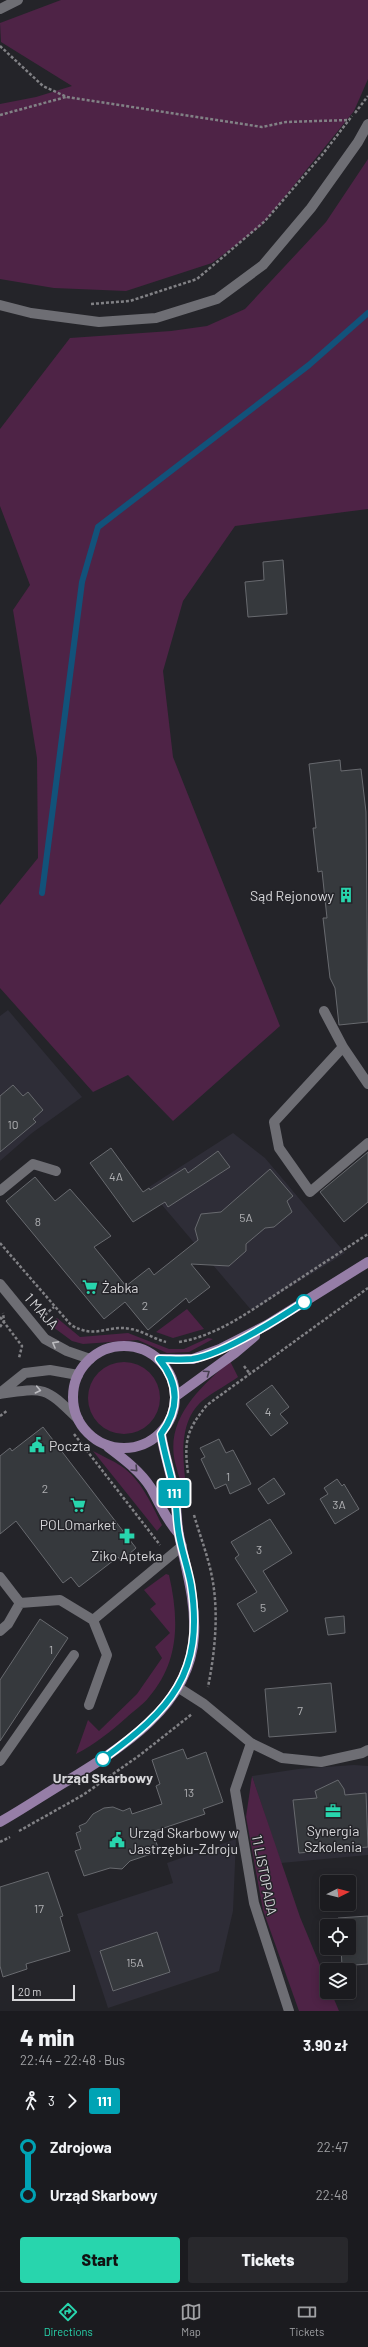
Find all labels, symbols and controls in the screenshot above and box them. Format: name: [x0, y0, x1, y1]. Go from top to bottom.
building icon: Sąd Rejonowy: [337, 886, 355, 904]
place label: Sąd Rejonowy: [250, 887, 335, 904]
house number: 10: [8, 1117, 18, 1131]
house number: 4A: [109, 1169, 123, 1183]
house number: 5A: [239, 1210, 253, 1224]
house number: 8: [35, 1214, 41, 1228]
supermarket icon: Żabka: [81, 1278, 99, 1296]
place label: Żabka: [102, 1279, 139, 1296]
street label: 1 MAJA: [21, 1289, 63, 1333]
unlabelled marker: [296, 1294, 312, 1310]
house number: 2: [142, 1298, 148, 1312]
one-way arrow: [51, 1341, 59, 1349]
one-way arrow: [203, 1370, 210, 1378]
one-way arrow: [35, 1386, 42, 1394]
house number: 4: [265, 1404, 271, 1418]
public building icon: Poczta: [28, 1436, 46, 1454]
place label: Poczta: [49, 1437, 90, 1454]
one-way arrow: [130, 1464, 138, 1472]
house number: 1: [226, 1469, 230, 1483]
line badge: 111: [151, 1480, 197, 1506]
house number: 2: [42, 1481, 48, 1495]
text: 111: [166, 1484, 182, 1501]
supermarket icon: POLOmarket: [69, 1496, 87, 1514]
house number: 3A: [332, 1497, 346, 1511]
place label: POLOmarket: [40, 1516, 116, 1533]
pharmacy icon: Ziko Apteka: [118, 1527, 136, 1545]
house number: 3: [256, 1542, 262, 1556]
place label: Ziko Apteka: [91, 1547, 163, 1564]
house number: 5: [260, 1600, 266, 1614]
house number: 1: [49, 1642, 53, 1656]
house number: 7: [297, 1703, 303, 1717]
marker: Urząd Skarbowy: [95, 1751, 111, 1767]
place label: Urząd Skarbowy: [53, 1769, 153, 1786]
house number: 13: [184, 1785, 194, 1799]
office icon: Synergia Szkolenia: [324, 1802, 342, 1820]
place label: Synergia Szkolenia: [304, 1822, 362, 1855]
place label: Urząd Skarbowy w Jastrzębiu-Zdroju: [129, 1824, 239, 1857]
public building icon: Urząd Skarbowy w Jastrzębiu-Zdroju: [108, 1831, 126, 1849]
street label: 11 LISTOPADA: [249, 1833, 281, 1917]
north arrow: [320, 1875, 356, 1911]
map controls: [320, 1875, 356, 1999]
house number: 17: [34, 1901, 44, 1915]
button: locate: [320, 1919, 356, 1955]
house number: 15A: [126, 1955, 144, 1969]
button: layers: [320, 1963, 356, 1999]
scale bar: [12, 1983, 75, 2002]
text: 20 m: [18, 1985, 41, 1998]
text: 4 min: [20, 2024, 74, 2050]
text: 3.90 zł: [303, 2036, 348, 2054]
text: 22:44 – 22:48 · Bus: [20, 2052, 125, 2068]
icon: walk: [20, 2090, 42, 2112]
icon: forward: [61, 2090, 83, 2112]
text: 111: [97, 2092, 112, 2109]
text: 3: [48, 2093, 55, 2109]
text: Zdrojowa: [50, 2138, 112, 2156]
text: 22:47: [317, 2139, 348, 2155]
text: Urząd Skarbowy: [50, 2186, 158, 2204]
text: 22:48: [316, 2187, 348, 2203]
button: Start: [20, 2237, 180, 2283]
button: Tickets: [188, 2237, 348, 2283]
tab: Directions: [44, 2301, 93, 2338]
tab: Map: [180, 2301, 202, 2338]
tab: Tickets: [289, 2301, 324, 2338]

